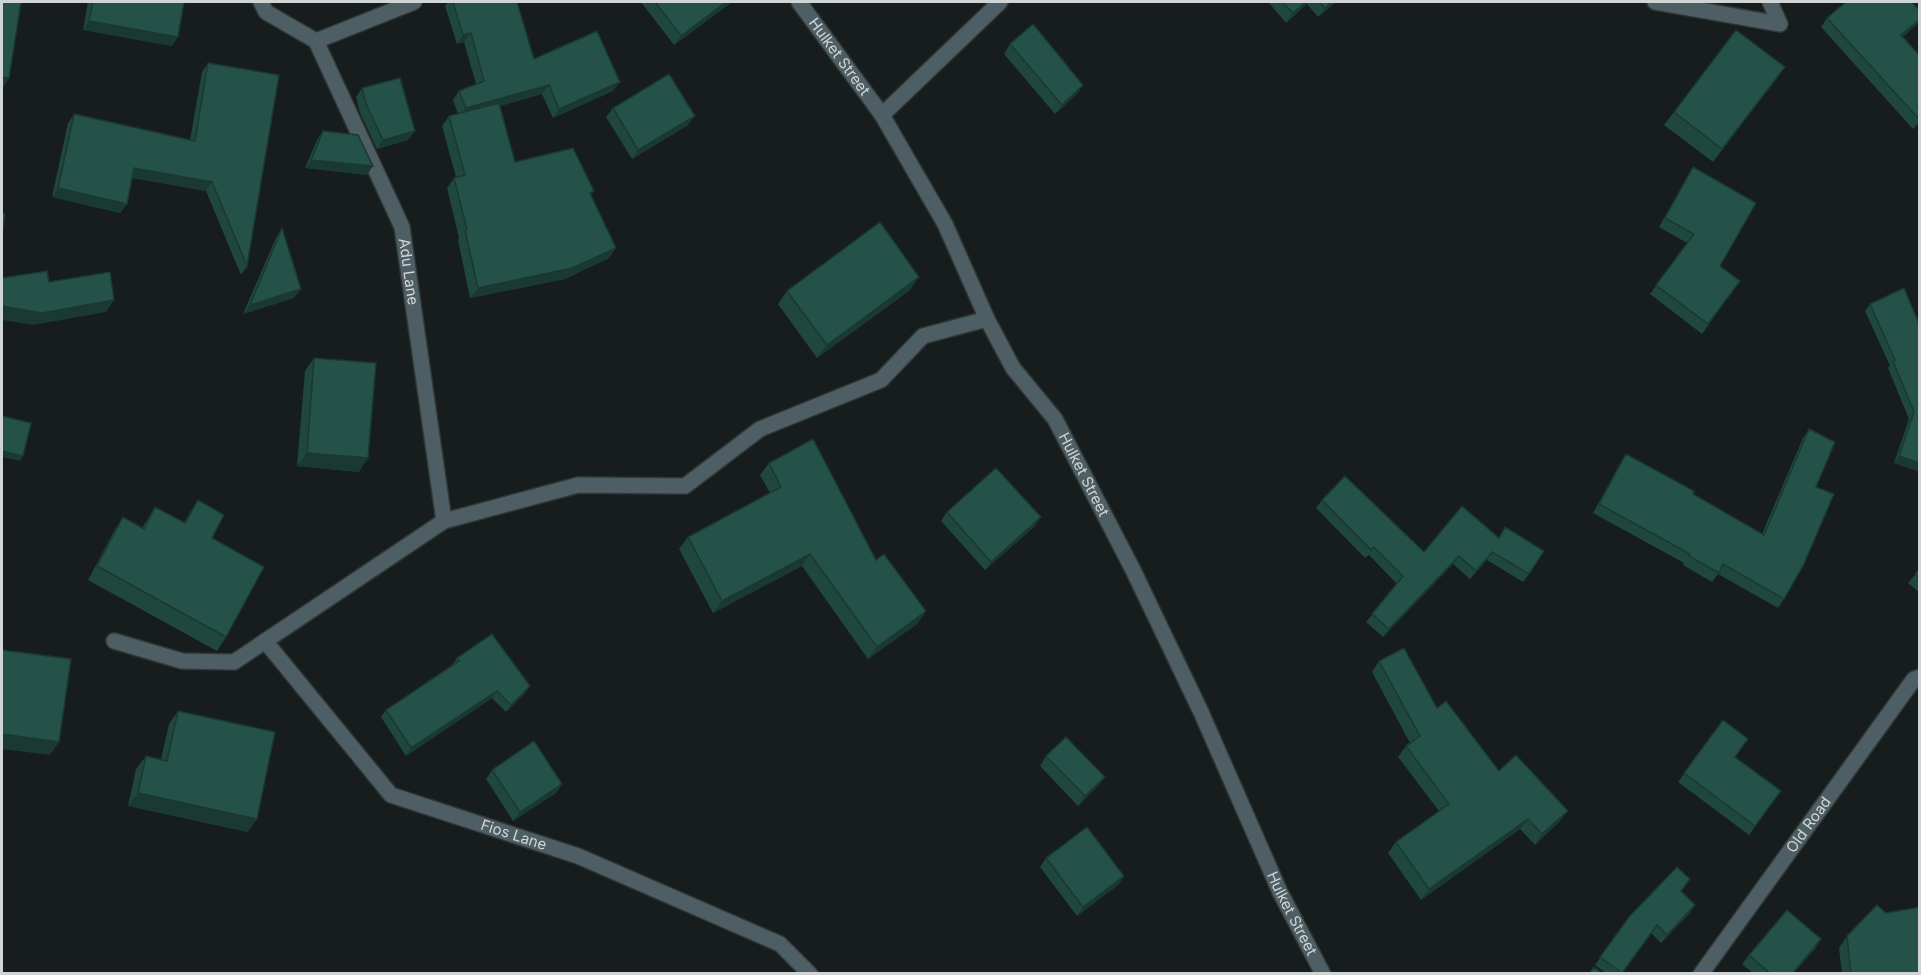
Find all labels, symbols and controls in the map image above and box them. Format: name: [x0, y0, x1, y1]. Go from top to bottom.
street label: Hulket Street: [805, 14, 875, 99]
street label: Adu Lane: [395, 237, 423, 306]
street label: Hulket Street: [1055, 429, 1114, 520]
street label: Old Road: [1782, 793, 1835, 856]
street label: Fios Lane: [478, 815, 549, 854]
street label: Hulket Street: [1263, 868, 1322, 959]

